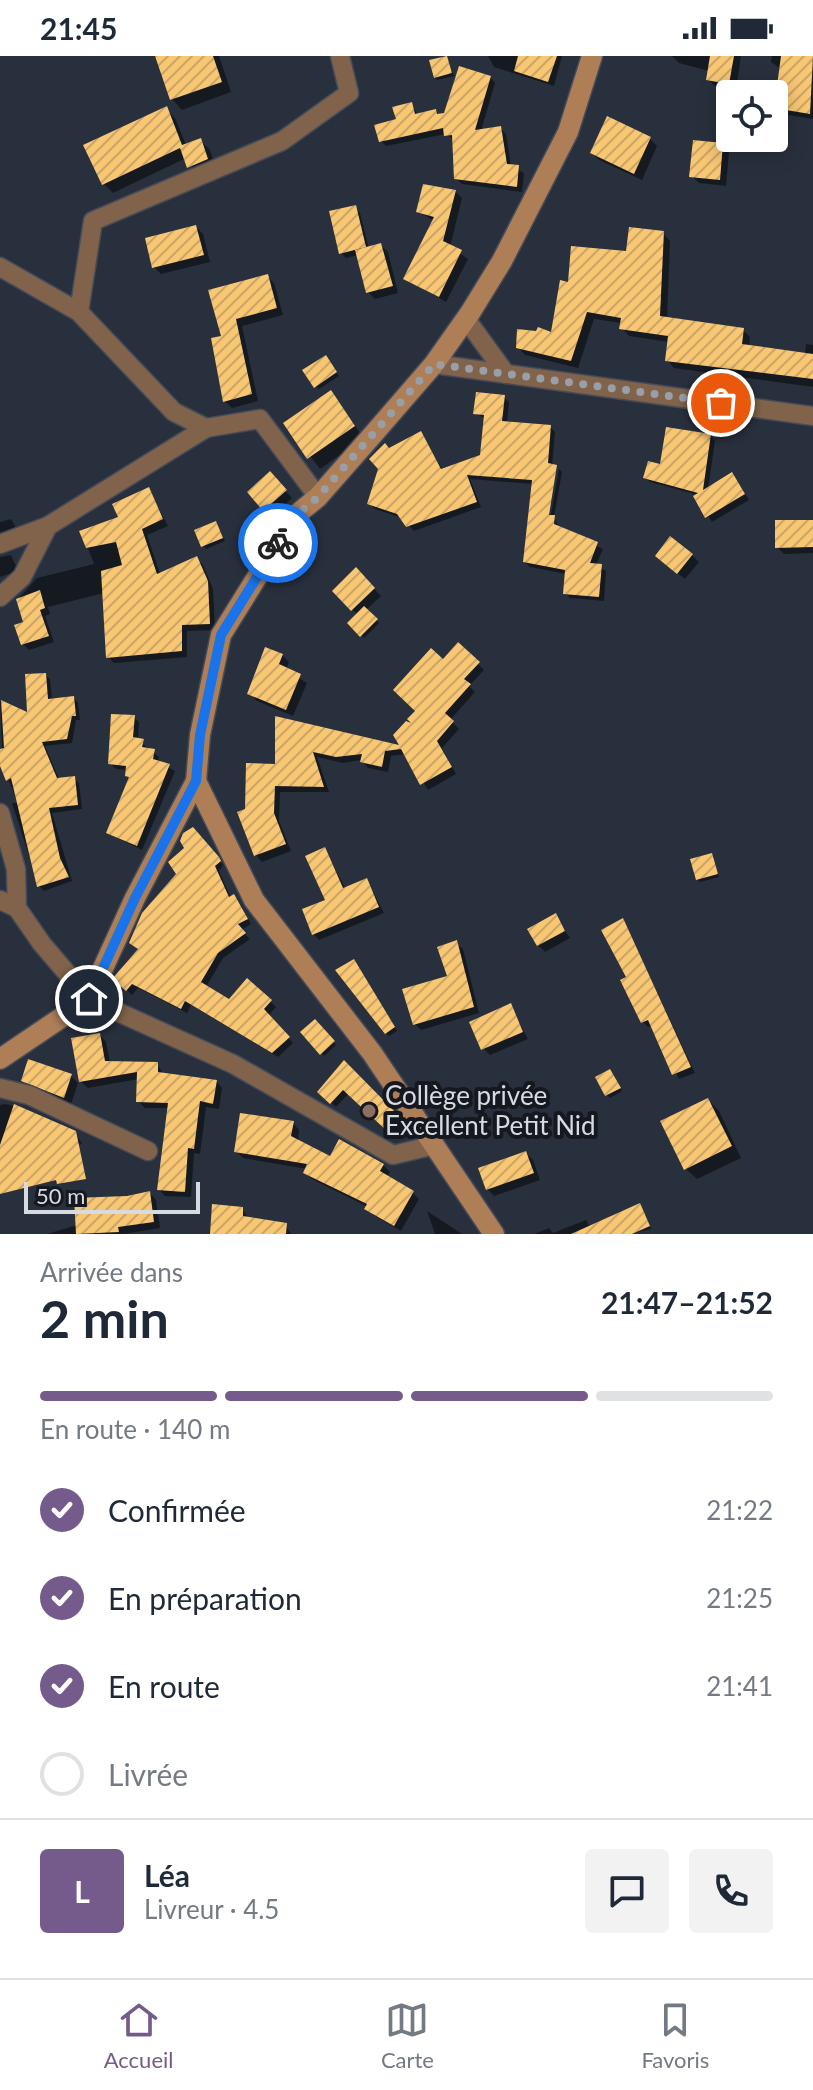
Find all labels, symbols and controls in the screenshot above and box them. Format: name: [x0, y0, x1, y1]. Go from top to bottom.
text: 21:45: [40, 10, 117, 46]
map controls: [716, 80, 788, 152]
button: locate: [716, 80, 788, 152]
pin: [687, 369, 755, 437]
icon: bag: [699, 381, 743, 425]
courier: [238, 503, 318, 583]
icon: bike: [256, 521, 300, 565]
pin: [55, 965, 123, 1033]
icon: home: [67, 977, 111, 1021]
place label: Collège privée Excellent Petit Nid: [385, 1079, 596, 1141]
marker: Collège privée Excellent Petit Nid: [360, 1102, 378, 1120]
scale bar: [24, 1178, 200, 1214]
text: 50 m: [36, 1182, 85, 1209]
text: Arrivée dans: [40, 1256, 183, 1288]
text: 21:47–21:52: [601, 1284, 773, 1320]
text: 2 min: [40, 1287, 169, 1349]
text: En route · 140 m: [40, 1413, 230, 1445]
icon: check: [40, 1488, 84, 1532]
text: Confirmée: [108, 1492, 246, 1528]
text: 21:22: [706, 1494, 773, 1526]
icon: check: [40, 1576, 84, 1620]
text: En préparation: [108, 1580, 302, 1616]
text: 21:25: [706, 1582, 773, 1614]
icon: check: [40, 1664, 84, 1708]
text: En route: [108, 1668, 220, 1704]
text: 21:41: [706, 1670, 773, 1702]
text: Livrée: [108, 1756, 188, 1792]
button: chat: [585, 1849, 669, 1933]
button: phone: [689, 1849, 773, 1933]
text: Léa: [144, 1857, 190, 1893]
text: L: [74, 1873, 90, 1909]
text: Livreur · 4.5: [144, 1893, 279, 1925]
tab: Accueil: [104, 1998, 173, 2073]
tab: Carte: [381, 1998, 434, 2073]
tab: Favoris: [641, 1998, 709, 2073]

